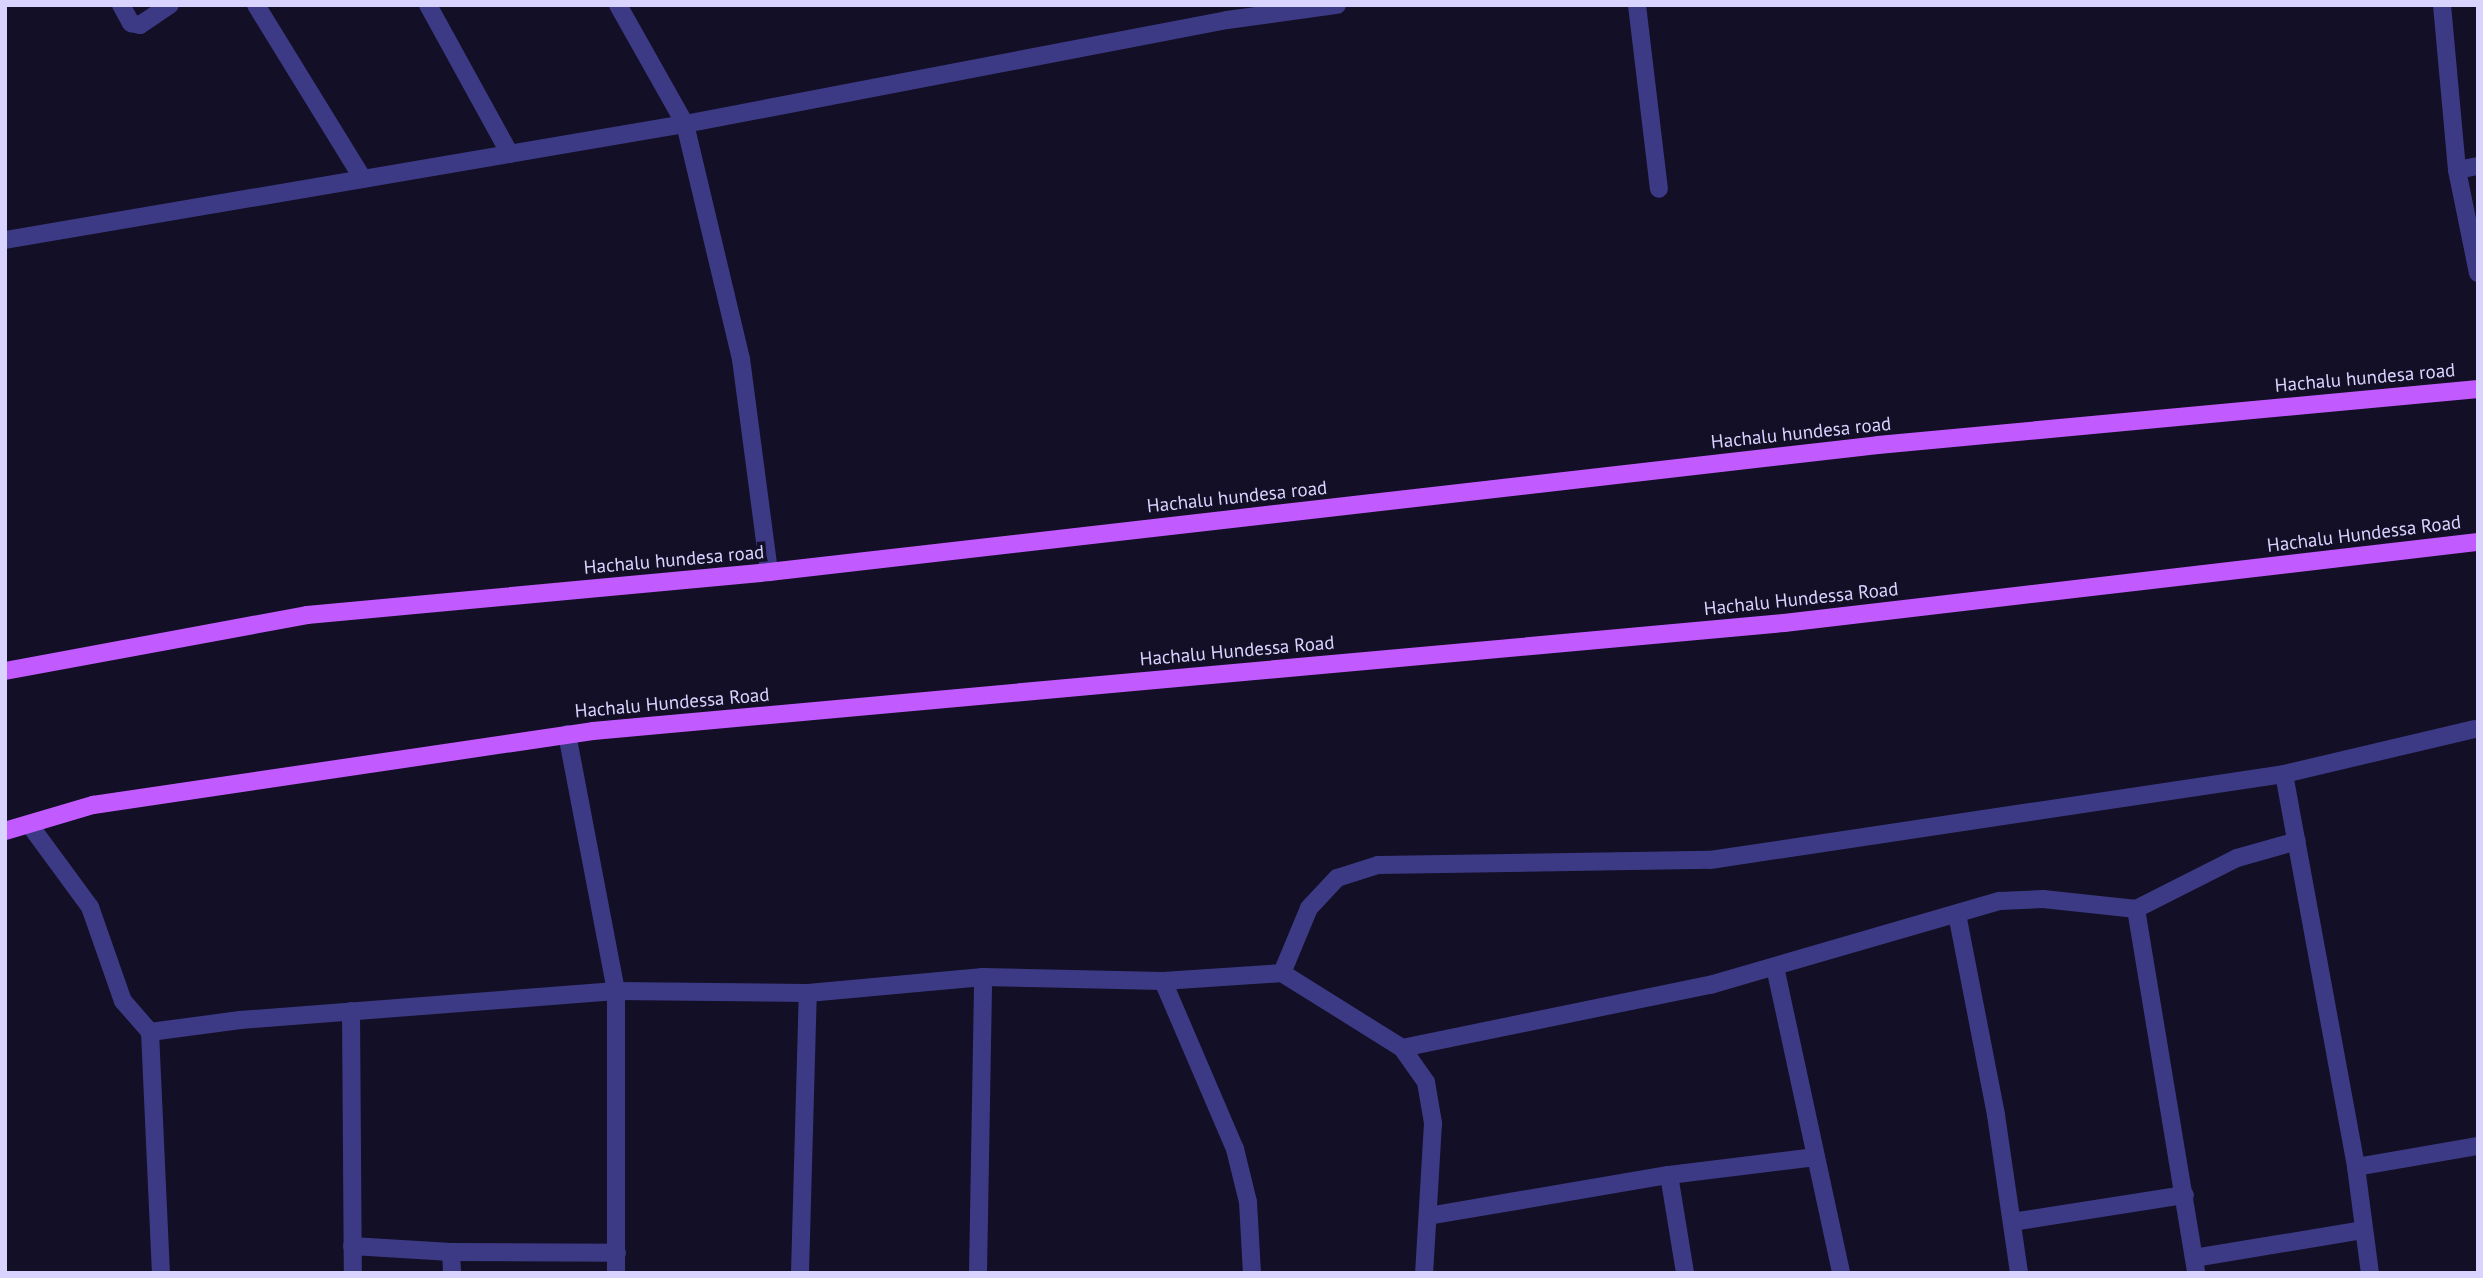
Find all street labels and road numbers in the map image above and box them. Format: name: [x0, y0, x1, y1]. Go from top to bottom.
street label: Hachalu hundesa road: [2274, 359, 2456, 397]
street label: Hachalu hundesa road: [1710, 412, 1892, 454]
street label: Hachalu hundesa road: [1146, 476, 1328, 518]
street label: Hachalu Hundessa Road: [2266, 511, 2462, 557]
street label: Hachalu hundesa road: [583, 541, 765, 579]
street label: Hachalu Hundessa Road: [1703, 577, 1899, 621]
street label: Hachalu Hundessa Road: [1139, 631, 1335, 671]
street label: Hachalu Hundessa Road: [574, 683, 770, 723]

